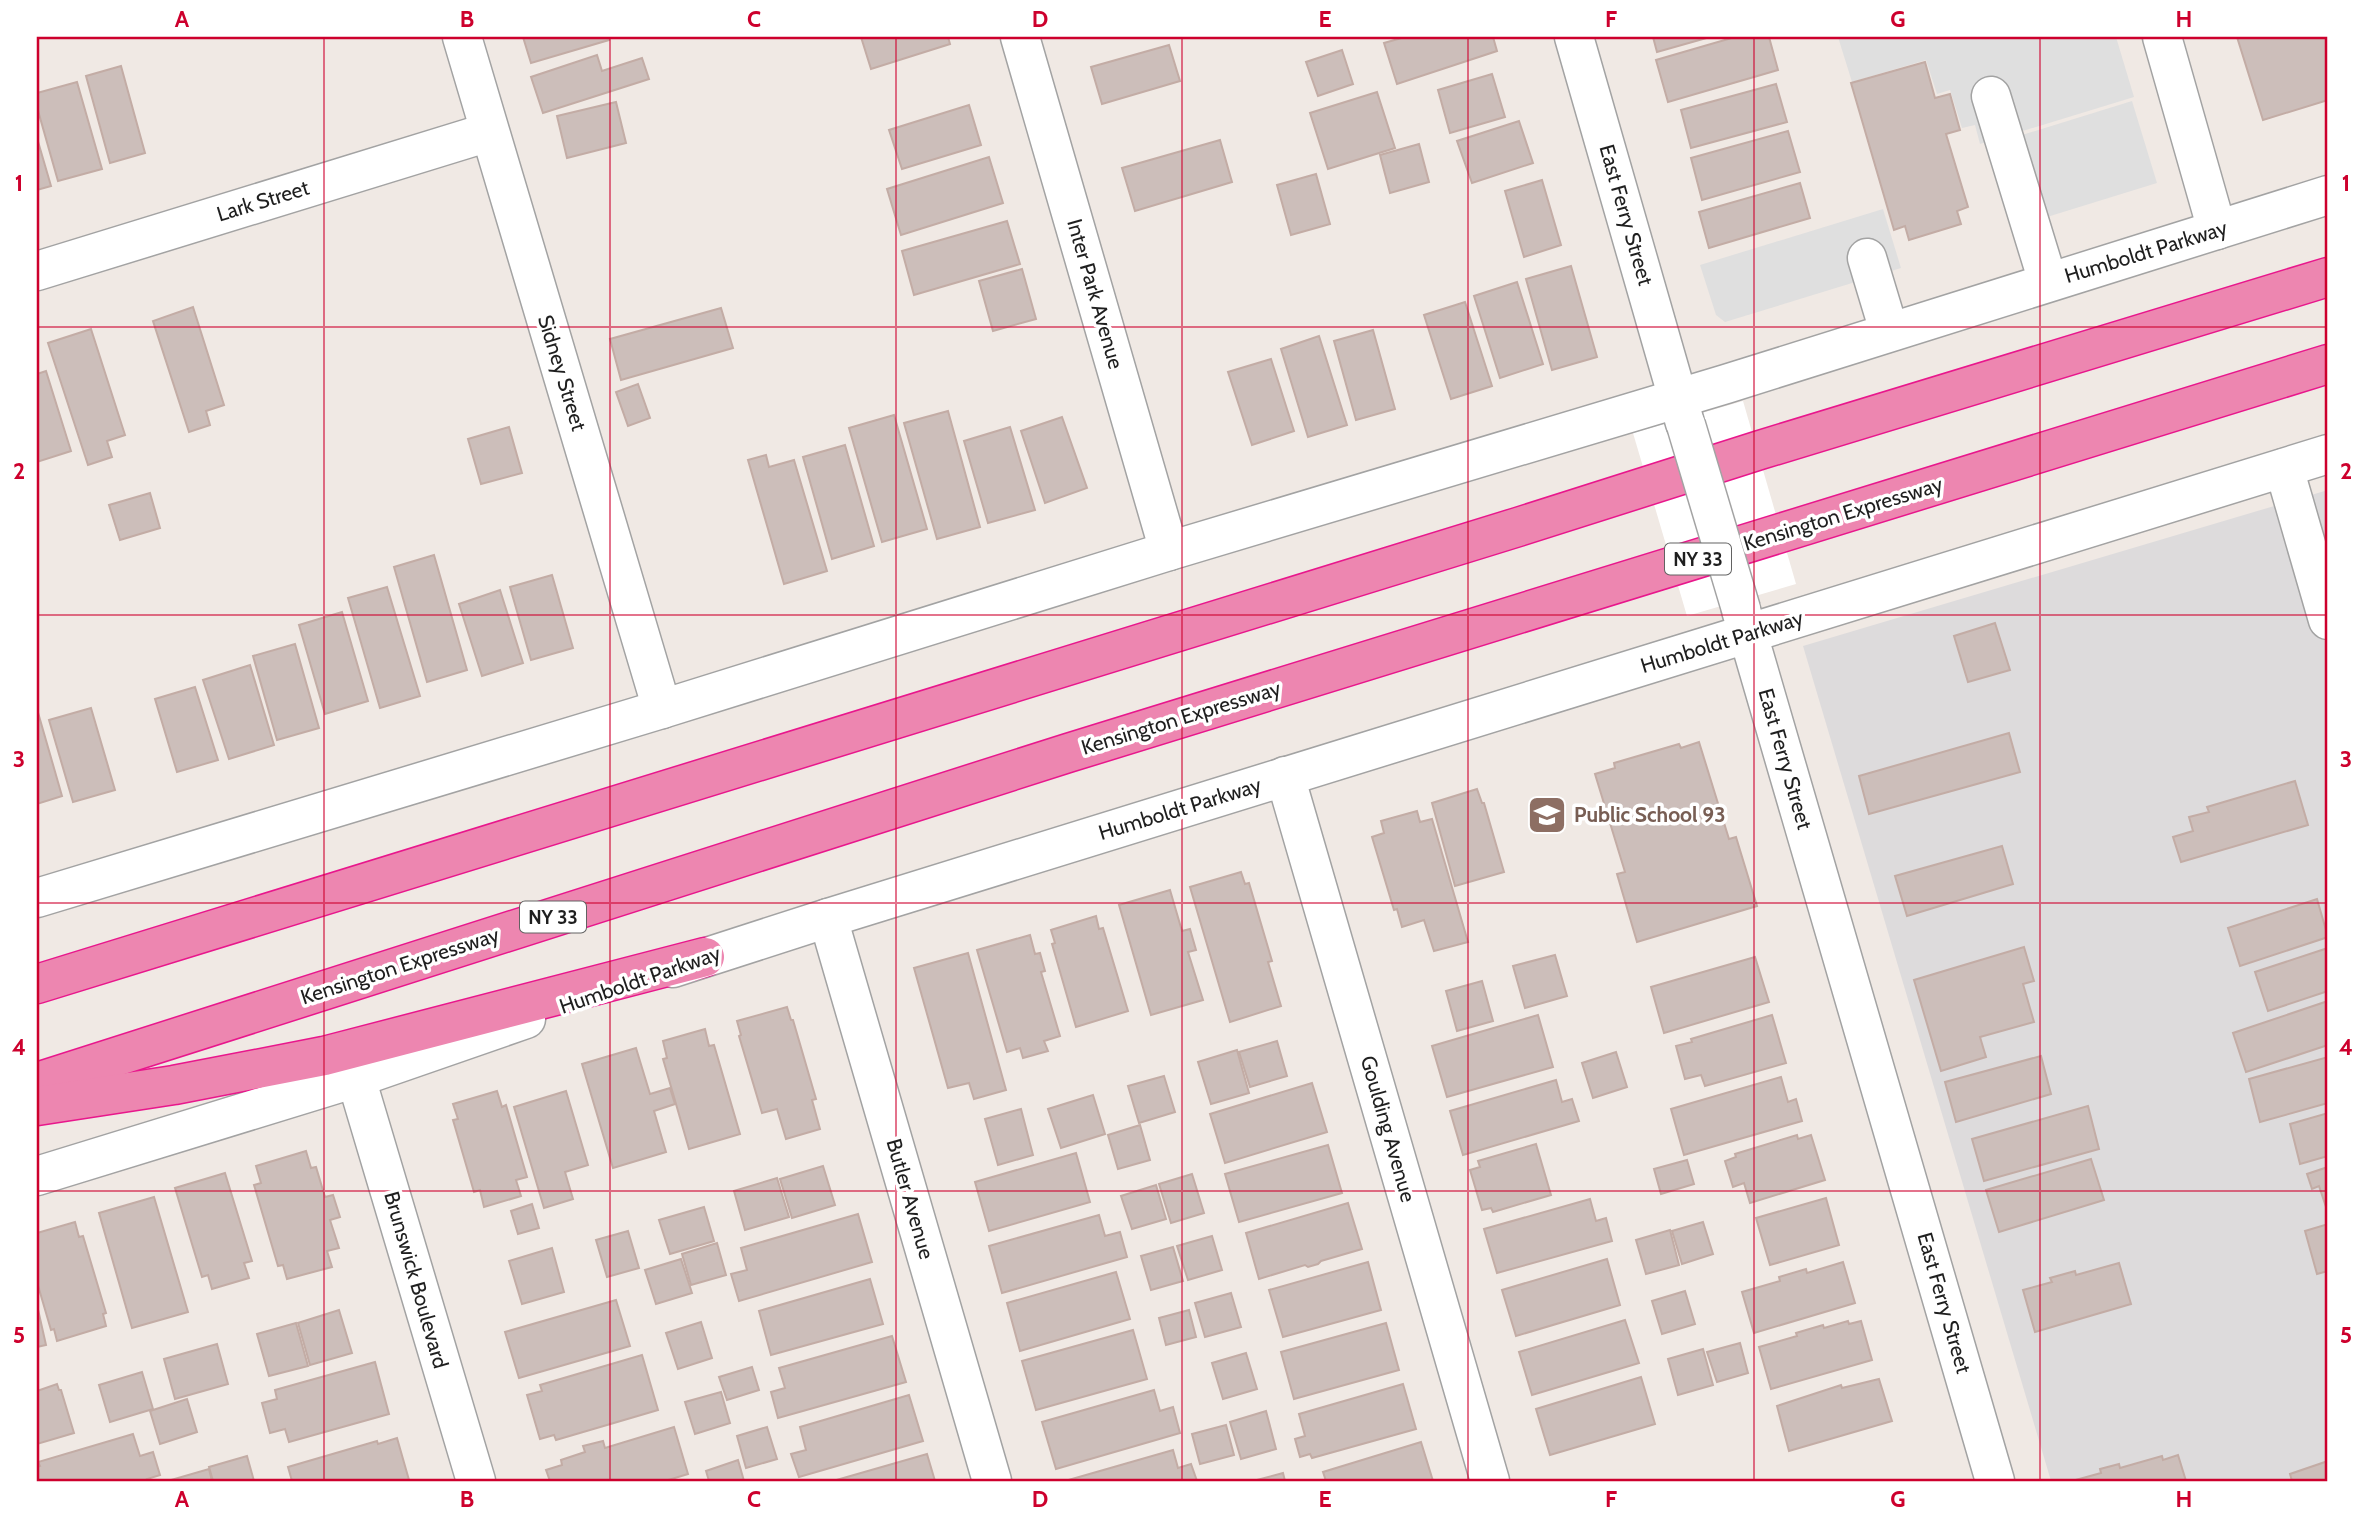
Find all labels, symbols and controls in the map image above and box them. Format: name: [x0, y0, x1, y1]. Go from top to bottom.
text: A: [175, 5, 190, 33]
text: B: [460, 5, 474, 33]
text: C: [747, 5, 761, 33]
text: D: [1032, 5, 1048, 33]
text: E: [1318, 5, 1332, 33]
text: F: [1605, 5, 1617, 33]
text: G: [1890, 5, 1906, 33]
text: H: [2176, 5, 2192, 33]
street label: East Ferry Street: [1594, 141, 1659, 288]
text: 1: [15, 169, 23, 197]
text: 1: [2342, 169, 2350, 197]
street label: Lark Street: [214, 175, 312, 226]
street label: Humboldt Parkway: [2061, 215, 2231, 288]
street label: Inter Park Avenue: [1062, 216, 1129, 372]
street label: Sidney Street: [533, 312, 592, 434]
text: 2: [13, 457, 25, 485]
text: 2: [2340, 457, 2352, 485]
street label: Kensington Expressway: [1740, 471, 1946, 556]
road number: NY 33: [1665, 544, 1731, 574]
street label: Humboldt Parkway: [1637, 605, 1807, 678]
street label: Kensington Expressway: [1078, 675, 1284, 760]
street label: East Ferry Street: [1753, 685, 1818, 832]
text: 3: [13, 745, 25, 773]
text: 3: [2340, 745, 2352, 773]
street label: Humboldt Parkway: [1095, 772, 1265, 845]
school or university icon: Public School 93: [1526, 794, 1568, 836]
place label: Public School 93: [1574, 802, 1725, 827]
road number: NY 33: [520, 902, 586, 932]
street label: Kensington Expressway: [297, 922, 503, 1009]
street label: Humboldt Parkway: [556, 940, 724, 1019]
text: 4: [12, 1033, 26, 1061]
text: 4: [2339, 1033, 2353, 1061]
street label: Goulding Avenue: [1356, 1053, 1421, 1205]
street label: Butler Avenue: [881, 1136, 940, 1262]
street label: Brunswick Boulevard: [379, 1189, 454, 1371]
street label: East Ferry Street: [1912, 1229, 1977, 1376]
text: 5: [13, 1321, 25, 1349]
text: 5: [2340, 1321, 2352, 1349]
text: A: [175, 1485, 190, 1513]
text: B: [460, 1485, 474, 1513]
text: C: [747, 1485, 761, 1513]
text: D: [1032, 1485, 1048, 1513]
text: E: [1318, 1485, 1332, 1513]
text: F: [1605, 1485, 1617, 1513]
text: G: [1890, 1485, 1906, 1513]
text: H: [2176, 1485, 2192, 1513]

